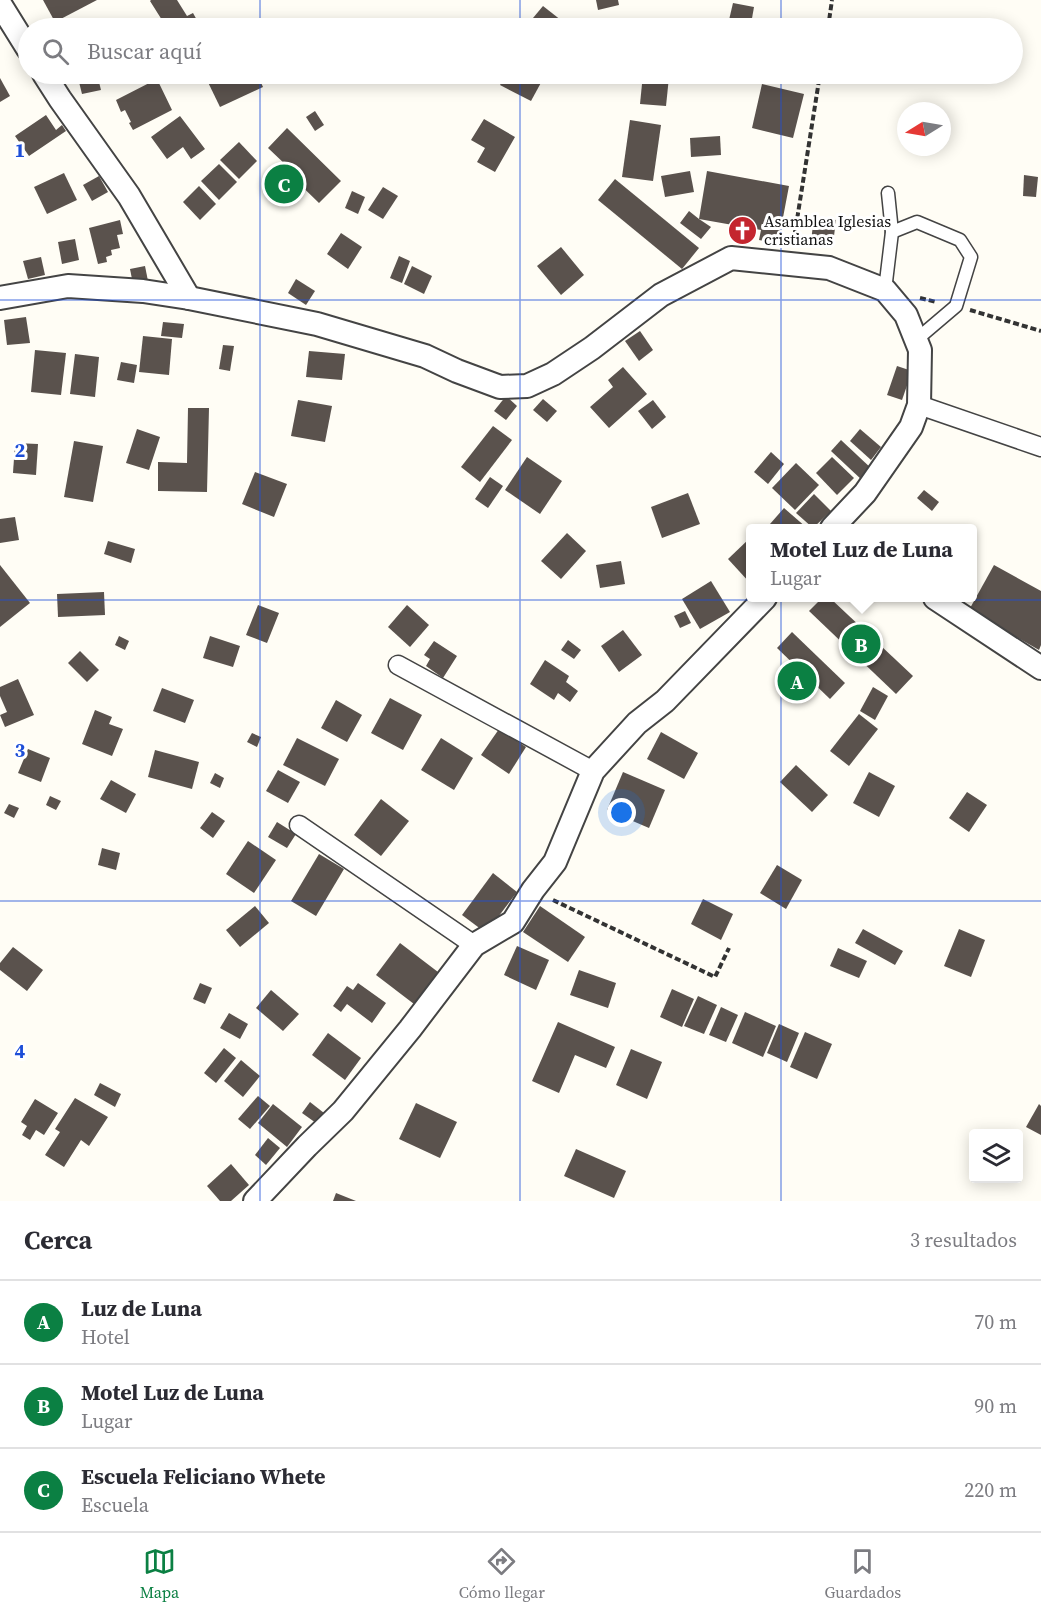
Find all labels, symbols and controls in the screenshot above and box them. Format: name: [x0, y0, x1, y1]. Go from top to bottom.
search box: [18, 18, 1023, 84]
icon: search: [39, 35, 72, 68]
text: Buscar aquí: [87, 36, 202, 66]
north arrow: [897, 102, 951, 156]
text: 1: [15, 136, 25, 164]
pin: C: [264, 162, 304, 207]
place label: Asamblea Iglesias cristianas: [764, 210, 891, 250]
church icon: Asamblea Iglesias cristianas: [727, 214, 759, 246]
text: 2: [15, 436, 26, 464]
popup: [746, 524, 977, 602]
text: Motel Luz de Luna: [770, 534, 953, 564]
text: Lugar: [770, 564, 821, 592]
pin: B: [842, 622, 880, 666]
pin: A: [778, 658, 816, 704]
text: 3: [15, 736, 26, 764]
your location: [607, 798, 636, 827]
text: 4: [15, 1037, 26, 1065]
map controls: [969, 1129, 1023, 1183]
button: layers: [969, 1129, 1023, 1183]
text: Cerca: [24, 1222, 92, 1258]
text: 3 resultados: [910, 1226, 1017, 1254]
text: Luz de Luna: [81, 1293, 202, 1323]
text: A: [37, 1308, 50, 1336]
text: 70 m: [974, 1308, 1017, 1336]
text: Hotel: [81, 1323, 130, 1351]
text: Motel Luz de Luna: [81, 1377, 264, 1407]
text: B: [37, 1392, 50, 1420]
text: 90 m: [974, 1392, 1017, 1420]
text: Lugar: [81, 1407, 132, 1435]
text: Escuela Feliciano Whete: [81, 1461, 326, 1491]
text: C: [37, 1476, 50, 1504]
text: 220 m: [964, 1476, 1017, 1504]
text: Escuela: [81, 1491, 149, 1519]
tab: Mapa: [140, 1545, 179, 1603]
tab: Cómo llegar: [459, 1545, 545, 1603]
tab: Guardados: [824, 1545, 901, 1603]

